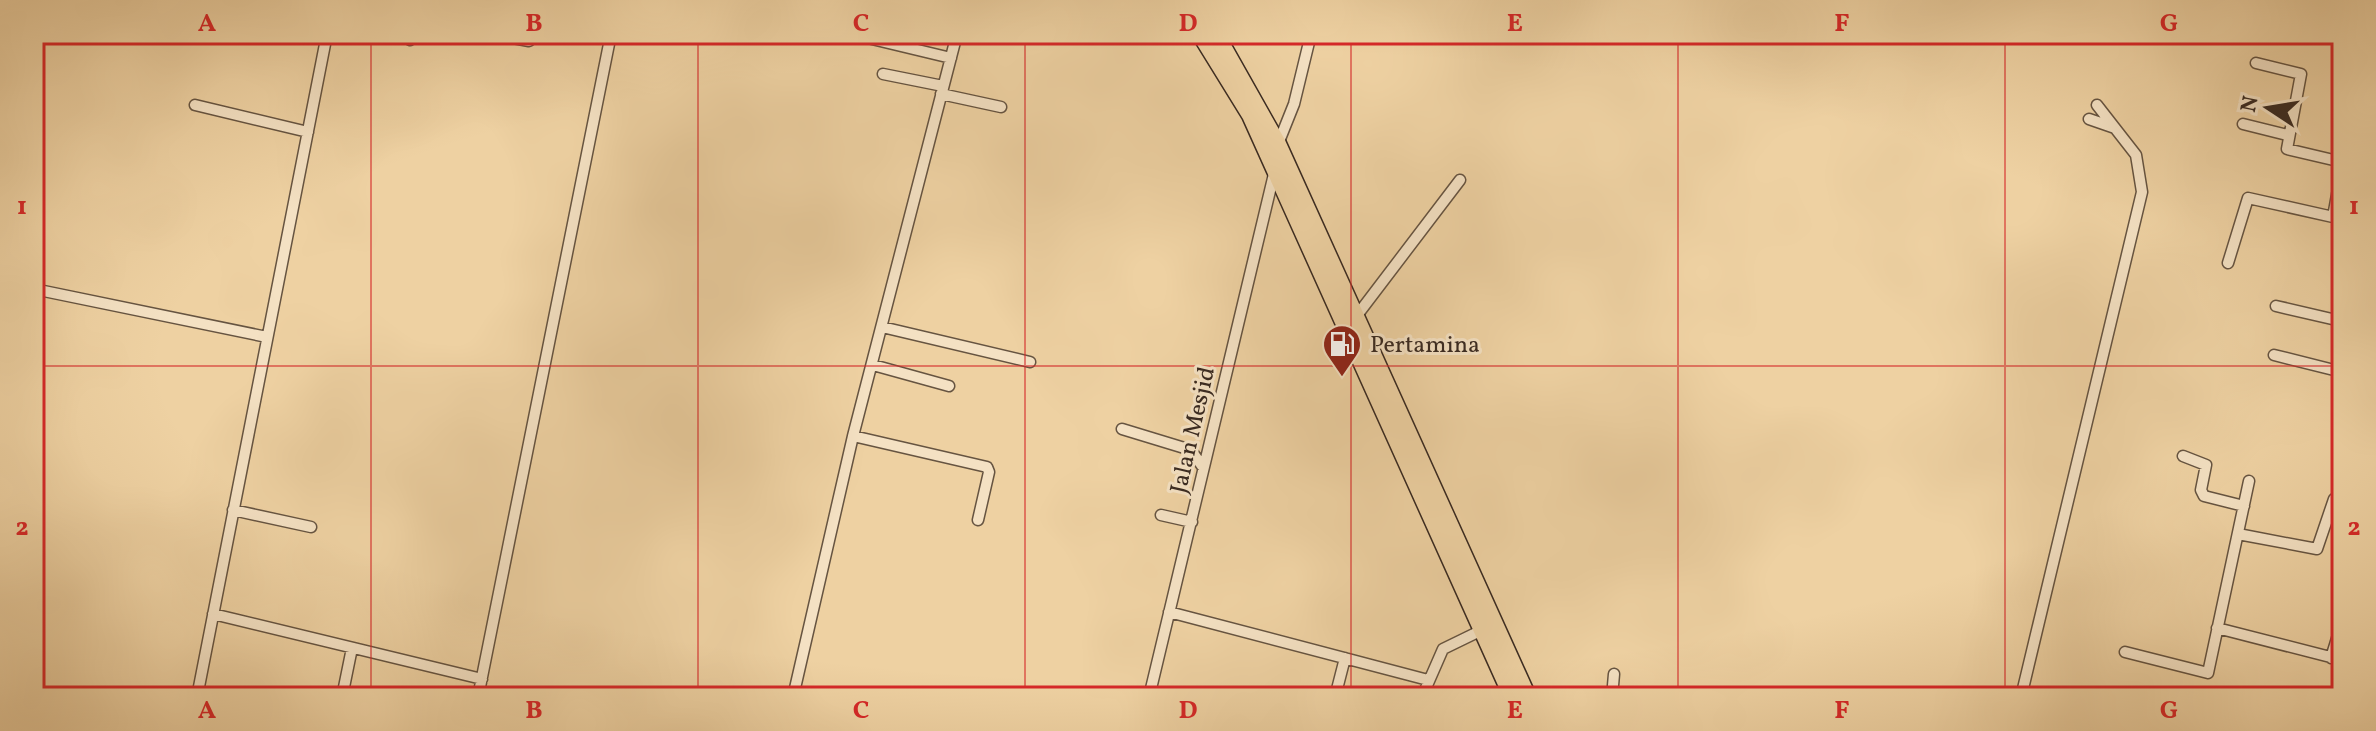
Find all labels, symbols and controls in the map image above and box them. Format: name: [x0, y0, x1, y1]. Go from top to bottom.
text: A: [198, 6, 217, 42]
text: B: [525, 6, 543, 42]
text: C: [853, 6, 869, 42]
text: D: [1178, 6, 1198, 42]
text: E: [1507, 6, 1523, 42]
text: F: [1834, 6, 1850, 42]
text: G: [2160, 6, 2178, 42]
north arrow: [2228, 68, 2308, 148]
text: N: [2234, 93, 2268, 115]
text: 1: [17, 189, 27, 225]
text: 1: [2349, 189, 2359, 225]
fuel station icon: Pertamina: [1321, 323, 1363, 378]
place label: Pertamina: [1370, 329, 1480, 363]
street label: Jalan Mesjid: [1163, 364, 1225, 497]
text: 2: [15, 510, 29, 546]
text: 2: [2347, 510, 2361, 546]
text: A: [198, 693, 217, 729]
text: B: [525, 693, 543, 729]
text: C: [853, 693, 869, 729]
text: D: [1178, 693, 1198, 729]
text: E: [1507, 693, 1523, 729]
text: F: [1834, 693, 1850, 729]
text: G: [2160, 693, 2178, 729]

